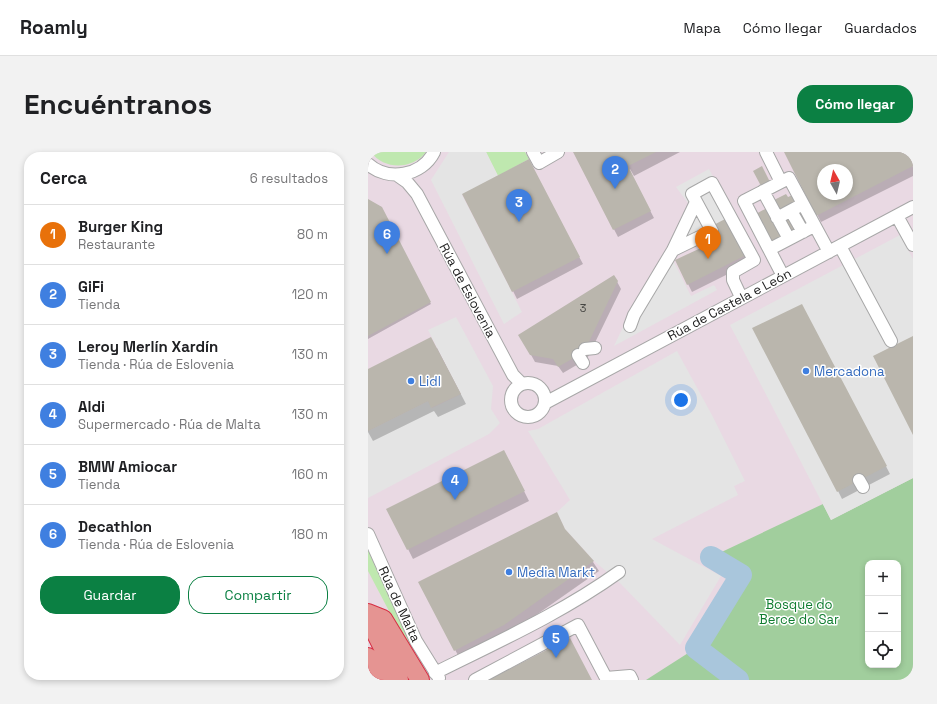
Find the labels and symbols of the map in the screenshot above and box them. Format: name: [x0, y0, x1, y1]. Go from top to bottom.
pin: 2: [602, 156, 628, 189]
north arrow: [817, 164, 853, 200]
pin: 3: [506, 189, 532, 222]
pin: 6: [374, 221, 400, 254]
pin: 1: [695, 226, 721, 259]
street label: Rúa de Eslovenia: [436, 240, 500, 341]
street label: Rúa de Castela e León: [664, 265, 794, 344]
house number: 3: [580, 301, 587, 315]
place label: Mercadona: [814, 363, 885, 380]
marker: Mercadona: [801, 366, 811, 376]
place label: Lidl: [419, 373, 441, 390]
marker: Lidl: [406, 376, 416, 386]
your location: [671, 390, 691, 410]
pin: 4: [442, 467, 468, 500]
street label: Rúa de Malta: [375, 564, 425, 645]
place label: Media Markt: [517, 564, 595, 581]
marker: Media Markt: [504, 567, 514, 577]
park label: Bosque do Berce do Sar: [759, 596, 839, 628]
pin: 5: [543, 625, 569, 658]

